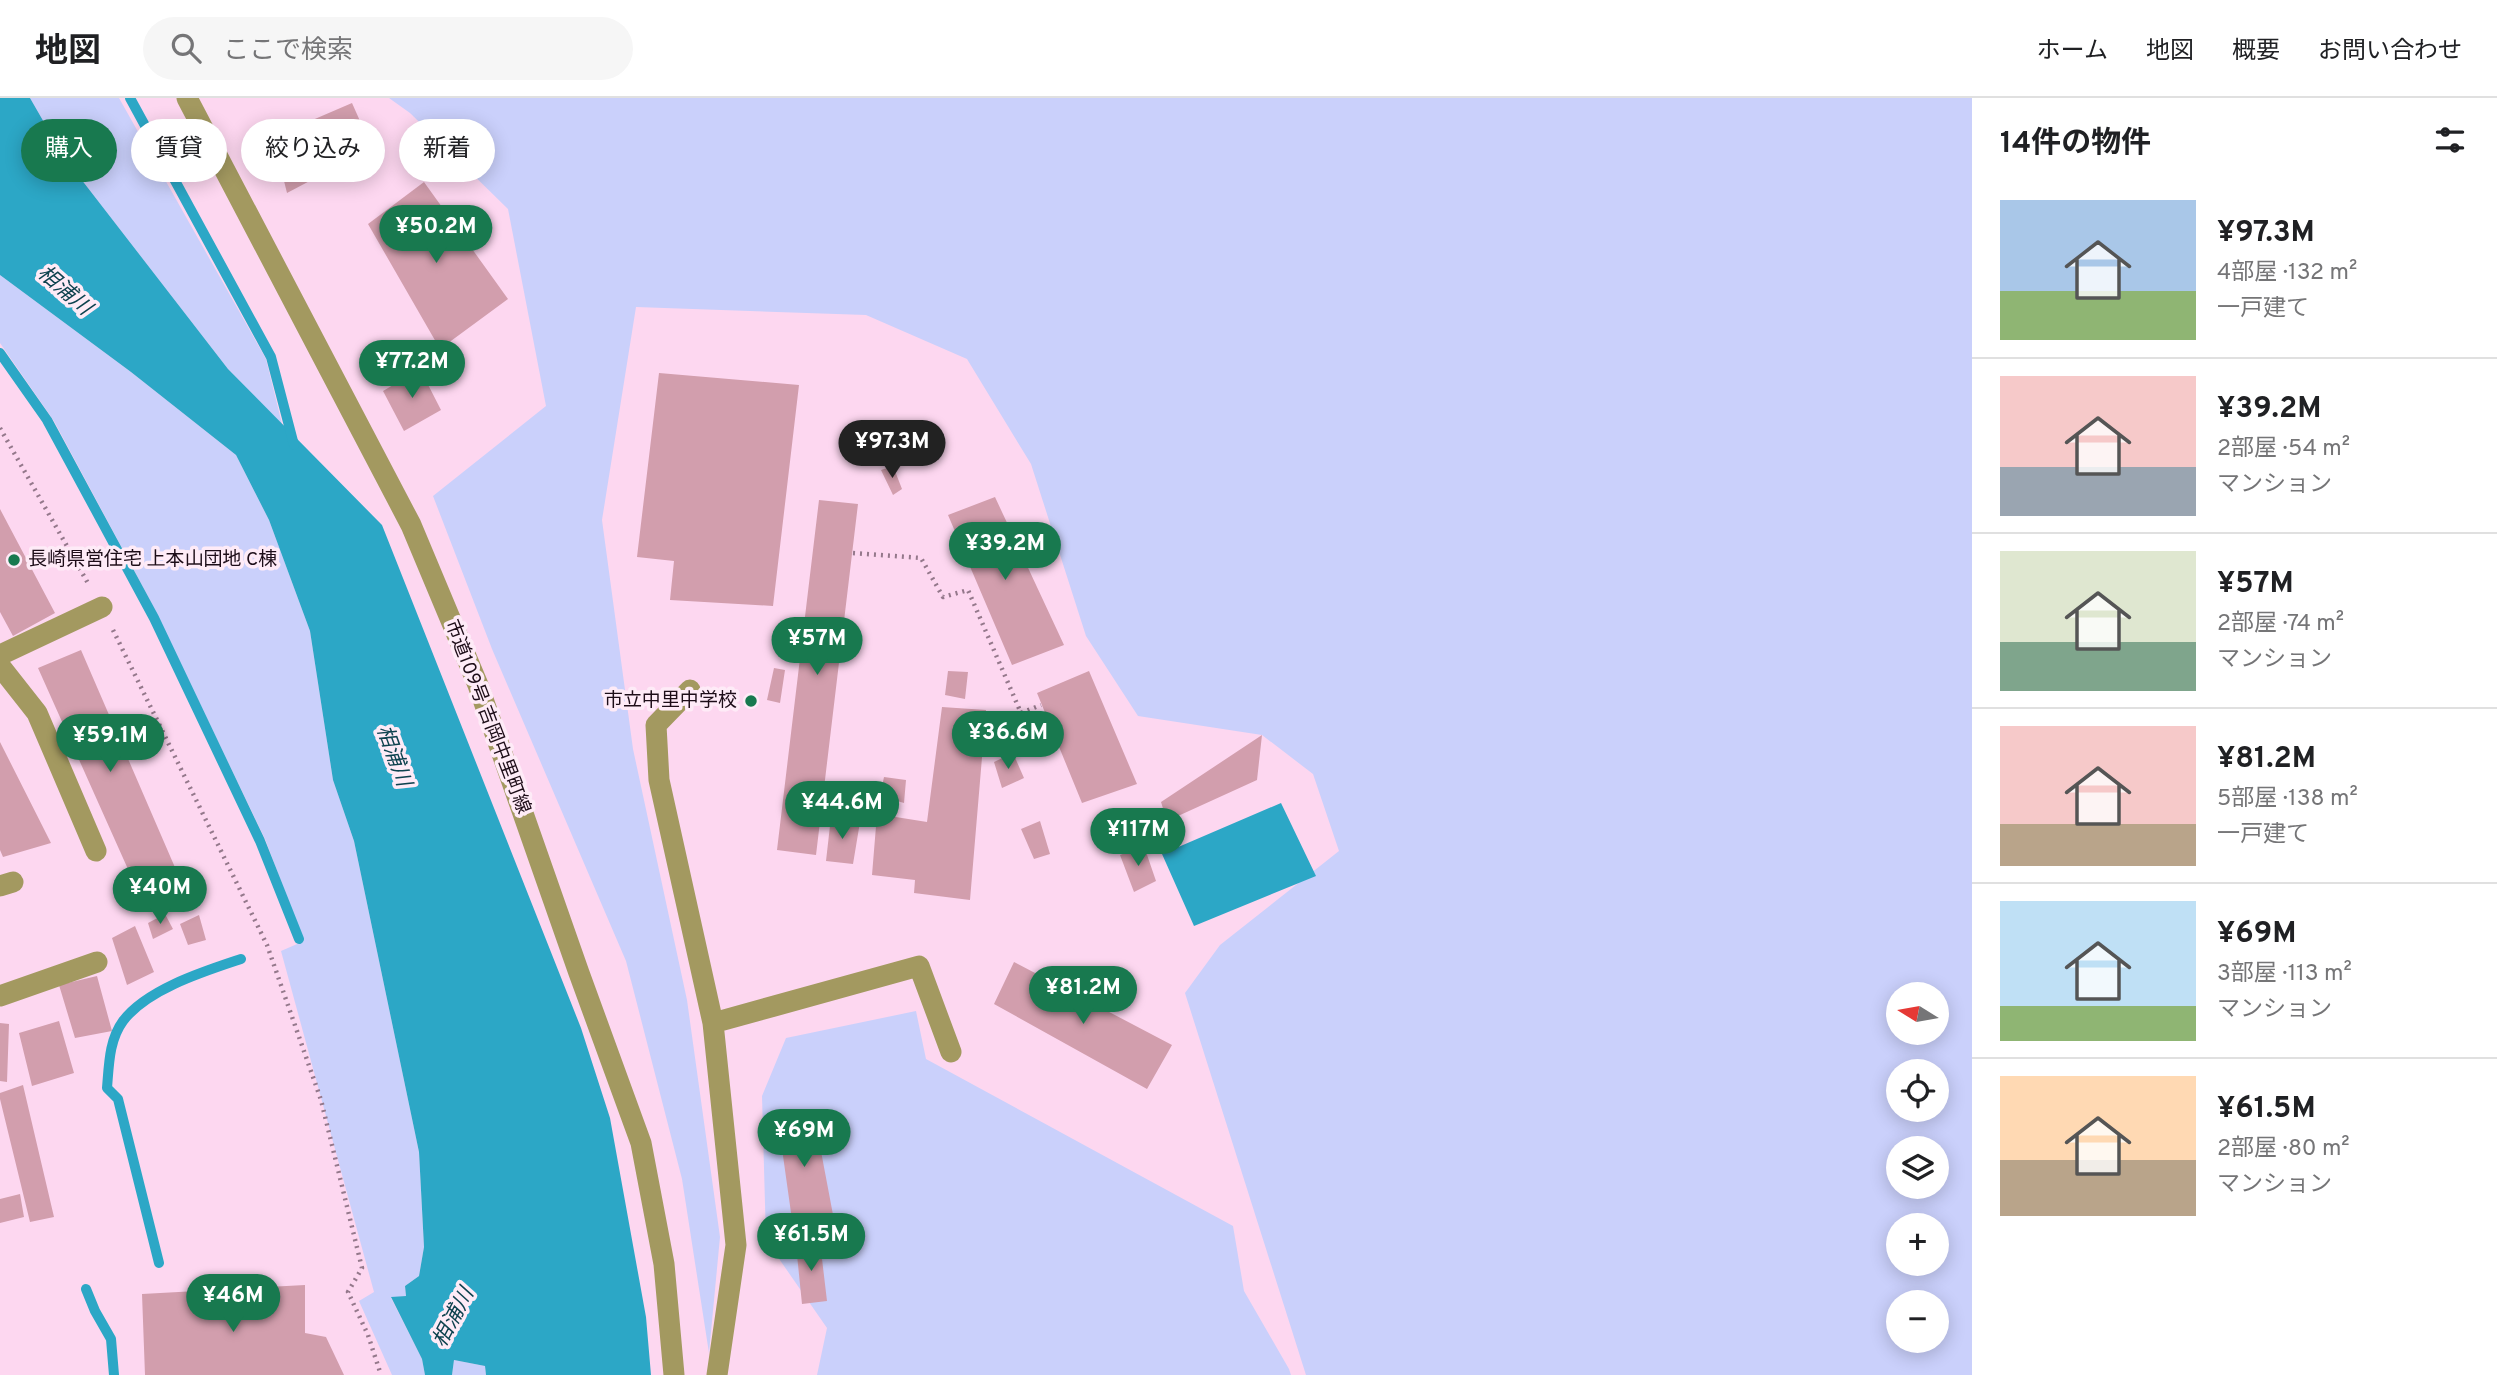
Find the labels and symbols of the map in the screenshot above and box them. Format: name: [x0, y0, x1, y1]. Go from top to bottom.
pin: ¥50.2M: [379, 206, 493, 265]
water label: 相浦川: [31, 260, 98, 323]
pin: ¥77.2M: [355, 341, 469, 400]
pin: ¥97.3M: [835, 420, 949, 480]
pin: ¥39.2M: [948, 522, 1062, 582]
place label: 長崎県営住宅 上本山団地 C棟: [28, 548, 277, 572]
marker: 長崎県営住宅 上本山団地 C棟: [6, 552, 22, 568]
street label: 市道109号 吉岡中里町線: [439, 616, 535, 818]
pin: ¥57M: [776, 618, 858, 677]
place label: 市立中里中学校: [604, 689, 737, 713]
marker: 市立中里中学校: [743, 693, 759, 709]
pin: ¥36.6M: [951, 712, 1065, 771]
pin: ¥59.1M: [53, 714, 167, 774]
water label: 相浦川: [370, 722, 417, 792]
pin: ¥44.6M: [785, 782, 899, 841]
pin: ¥117M: [1089, 808, 1187, 868]
pin: ¥40M: [119, 866, 201, 926]
pin: ¥81.2M: [1026, 967, 1140, 1026]
north arrow: [1886, 982, 1950, 1045]
pin: ¥69M: [763, 1110, 845, 1169]
pin: ¥61.5M: [754, 1214, 868, 1273]
pin: ¥46M: [192, 1274, 274, 1334]
water label: 相浦川: [427, 1282, 482, 1352]

